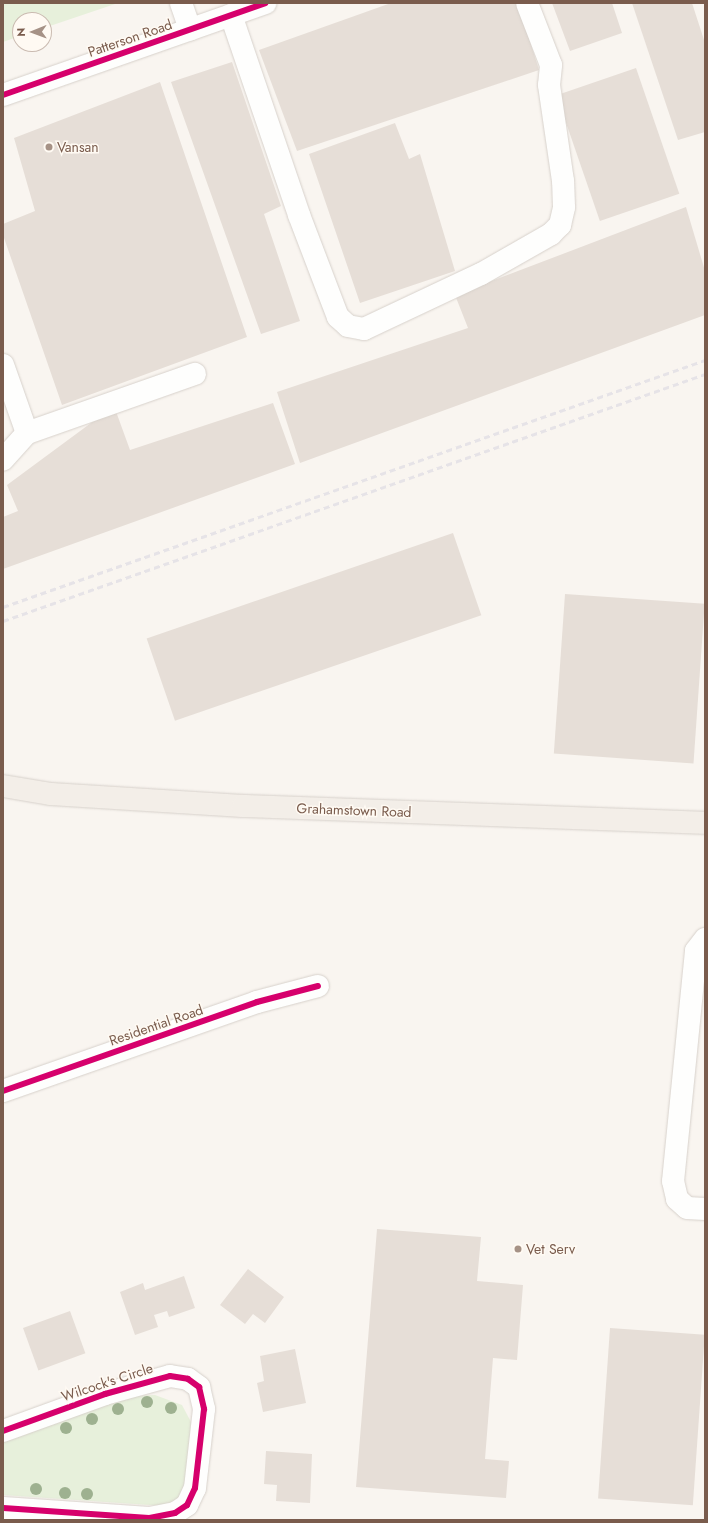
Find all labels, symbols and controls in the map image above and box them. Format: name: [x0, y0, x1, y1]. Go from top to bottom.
north arrow: [12, 12, 52, 52]
street label: Patterson Road: [86, 16, 174, 60]
text: N: [13, 28, 29, 37]
place label: Vansan: [57, 139, 99, 155]
marker: Vansan: [44, 142, 54, 152]
street label: Grahamstown Road: [296, 800, 412, 820]
street label: Residential Road: [107, 1001, 205, 1049]
place label: Vet Serv: [526, 1241, 575, 1257]
marker: Vet Serv: [513, 1244, 523, 1254]
street label: Wilcock's Circle: [59, 1359, 155, 1405]

